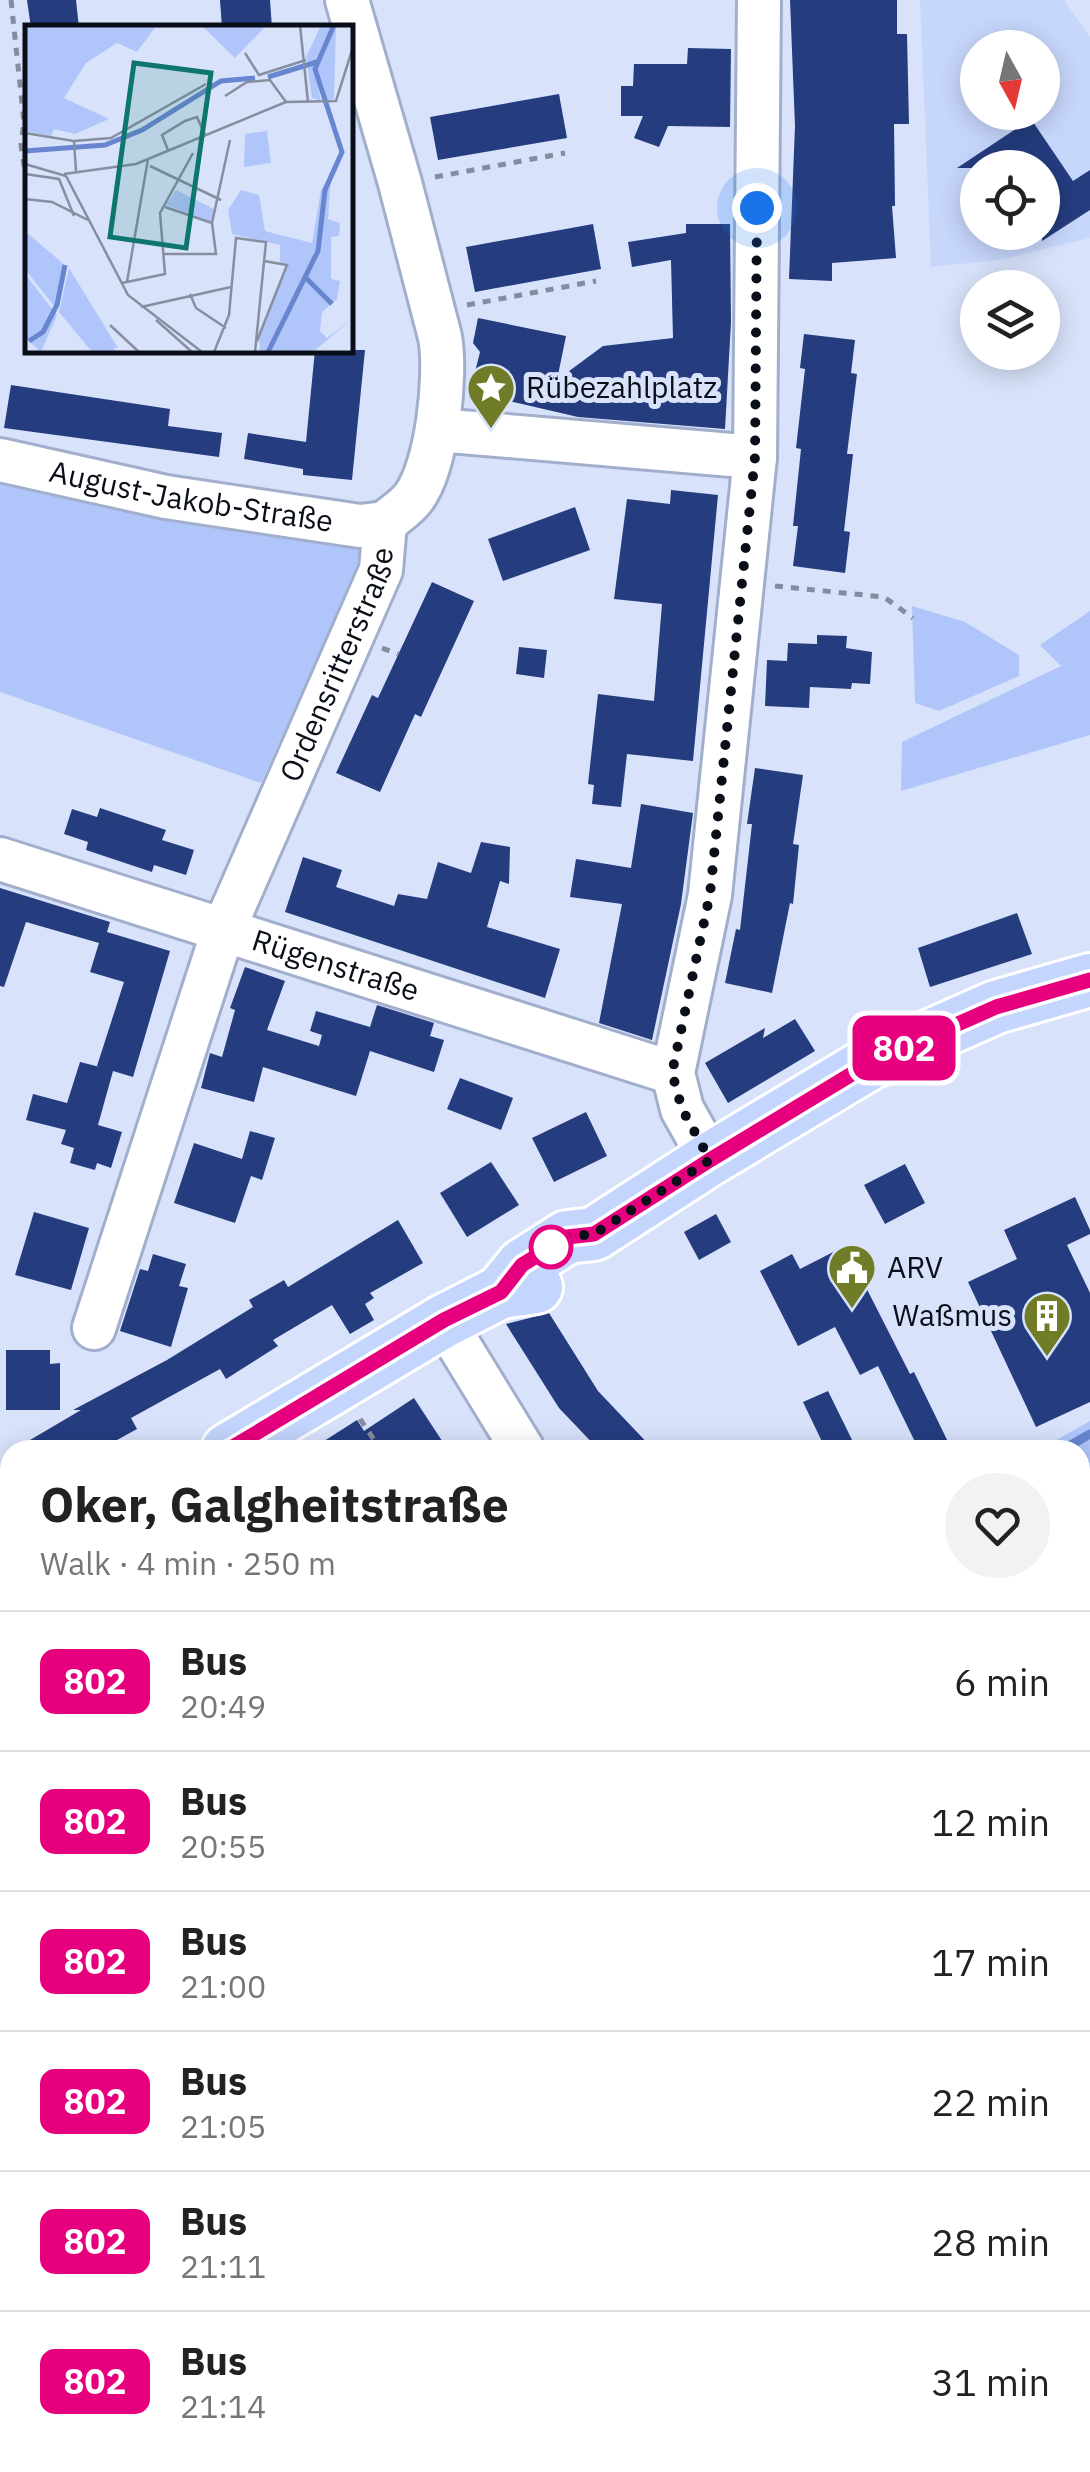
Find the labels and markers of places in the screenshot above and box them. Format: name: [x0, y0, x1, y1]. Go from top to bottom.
place icon: Rübezahlplatz: [465, 362, 517, 430]
place label: Rübezahlplatz: [526, 367, 717, 406]
unlabelled marker: [530, 1226, 572, 1268]
public building icon: ARV: [826, 1242, 878, 1310]
place label: ARV: [887, 1247, 943, 1286]
building icon: Waßmus: [1021, 1290, 1073, 1358]
place label: Waßmus: [893, 1295, 1012, 1334]

